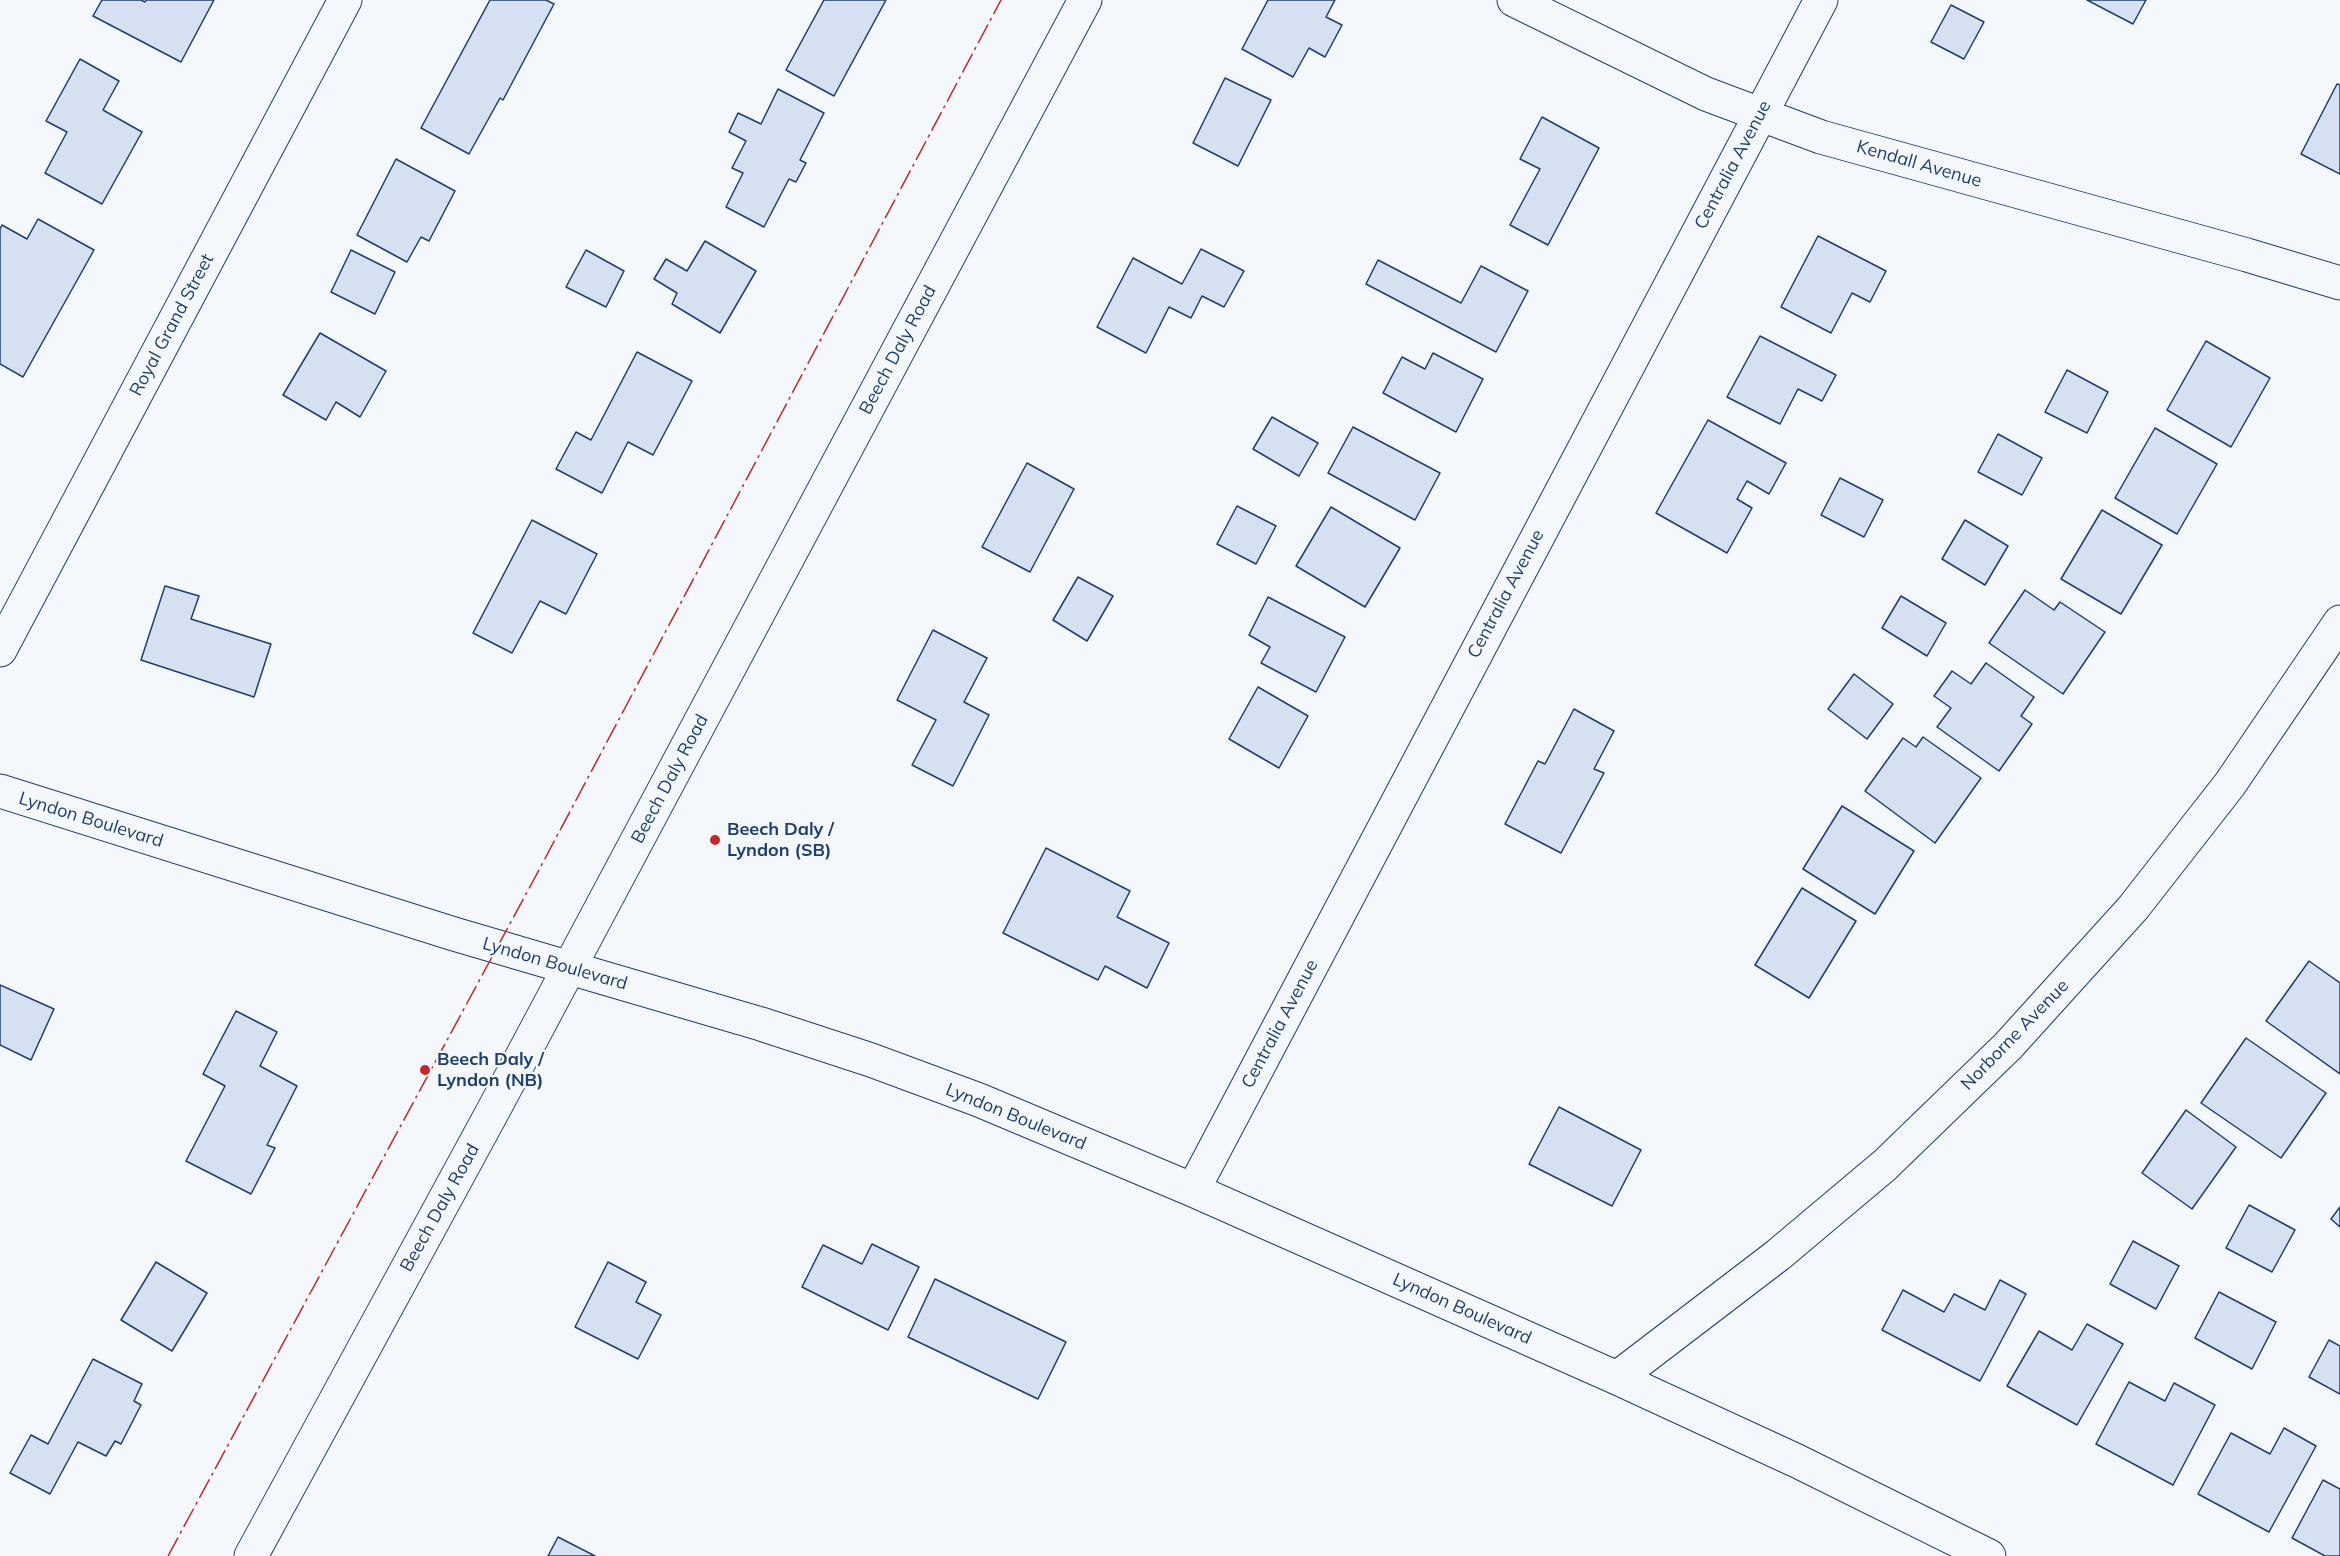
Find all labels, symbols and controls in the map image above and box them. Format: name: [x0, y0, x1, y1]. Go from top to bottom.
street label: Centralia Avenue: [1690, 97, 1776, 233]
street label: Kendall Avenue: [1854, 136, 1984, 192]
street label: Royal Grand Street: [125, 250, 219, 400]
street label: Beech Daly Road: [855, 282, 941, 418]
street label: Centralia Avenue: [1463, 526, 1549, 662]
street label: Beech Daly Road: [627, 711, 713, 847]
street label: Lyndon Boulevard: [16, 788, 166, 852]
place label: Beech Daly / Lyndon (SB): [727, 819, 834, 862]
marker: Beech Daly / Lyndon (SB): [708, 833, 722, 847]
street label: Lyndon Boulevard: [480, 933, 630, 995]
street label: Centralia Avenue: [1237, 956, 1323, 1092]
street label: Norborne Avenue: [1957, 975, 2073, 1095]
place label: Beech Daly / Lyndon (NB): [437, 1049, 544, 1092]
marker: Beech Daly / Lyndon (NB): [418, 1063, 432, 1077]
street label: Lyndon Boulevard: [943, 1079, 1089, 1155]
street label: Beech Daly Road: [396, 1140, 484, 1276]
street label: Lyndon Boulevard: [1389, 1269, 1535, 1349]

